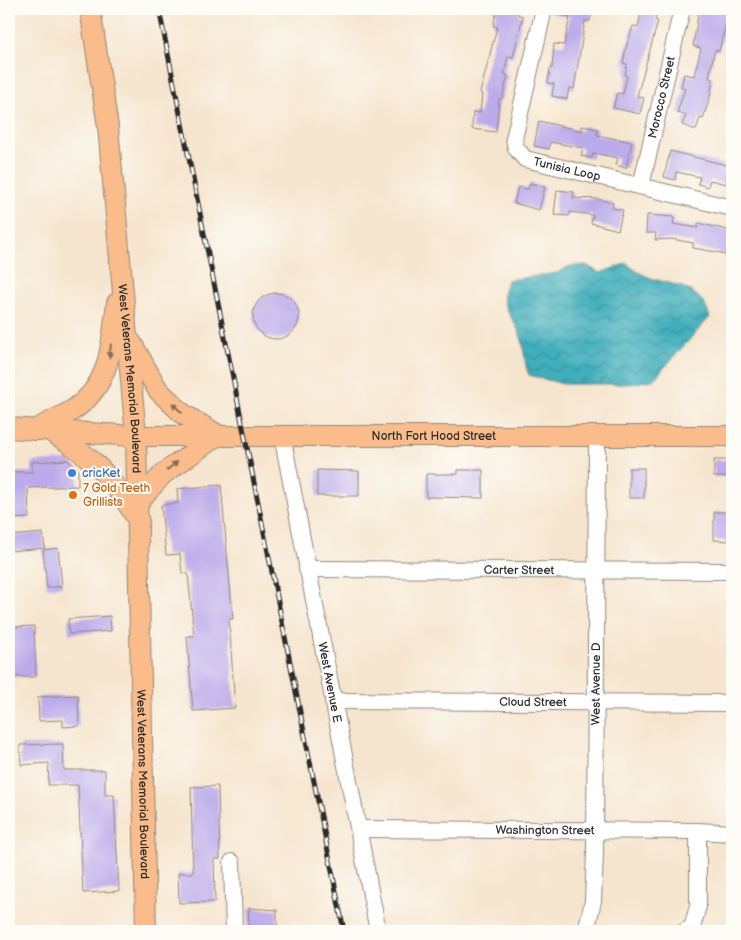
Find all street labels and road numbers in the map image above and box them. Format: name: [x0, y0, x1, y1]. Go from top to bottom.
street label: Morocco Street: [645, 55, 679, 140]
street label: Tunisia Loop: [532, 154, 602, 185]
street label: West Veterans Memorial Boulevard: [114, 284, 144, 473]
street label: North Fort Hood Street: [372, 429, 496, 444]
street label: Carter Street: [484, 563, 555, 578]
street label: West Avenue E: [314, 641, 345, 724]
street label: West Avenue D: [589, 642, 604, 725]
street label: West Veterans Memorial Boulevard: [133, 689, 152, 879]
street label: Cloud Street: [499, 695, 567, 710]
street label: Washington Street: [495, 823, 595, 838]

